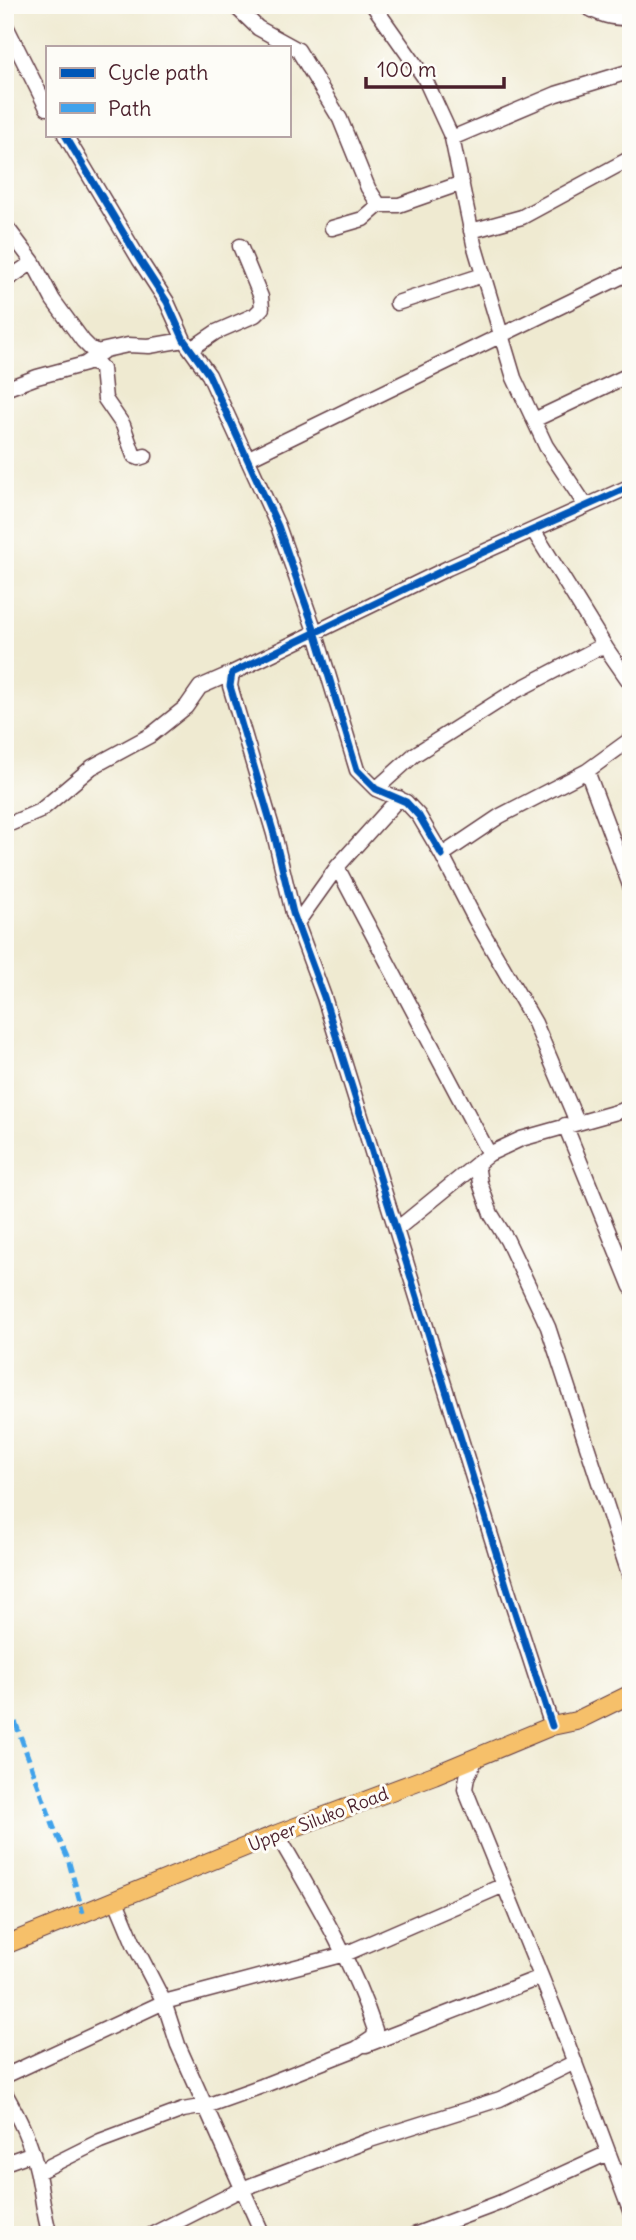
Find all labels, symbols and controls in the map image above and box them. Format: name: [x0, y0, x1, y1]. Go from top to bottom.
legend: [46, 46, 290, 136]
scale bar: [366, 46, 505, 90]
text: 100 m: [377, 56, 436, 83]
text: Cycle path: [108, 59, 208, 86]
text: Path: [108, 95, 151, 122]
street label: Upper Siluko Road: [245, 1782, 392, 1856]

